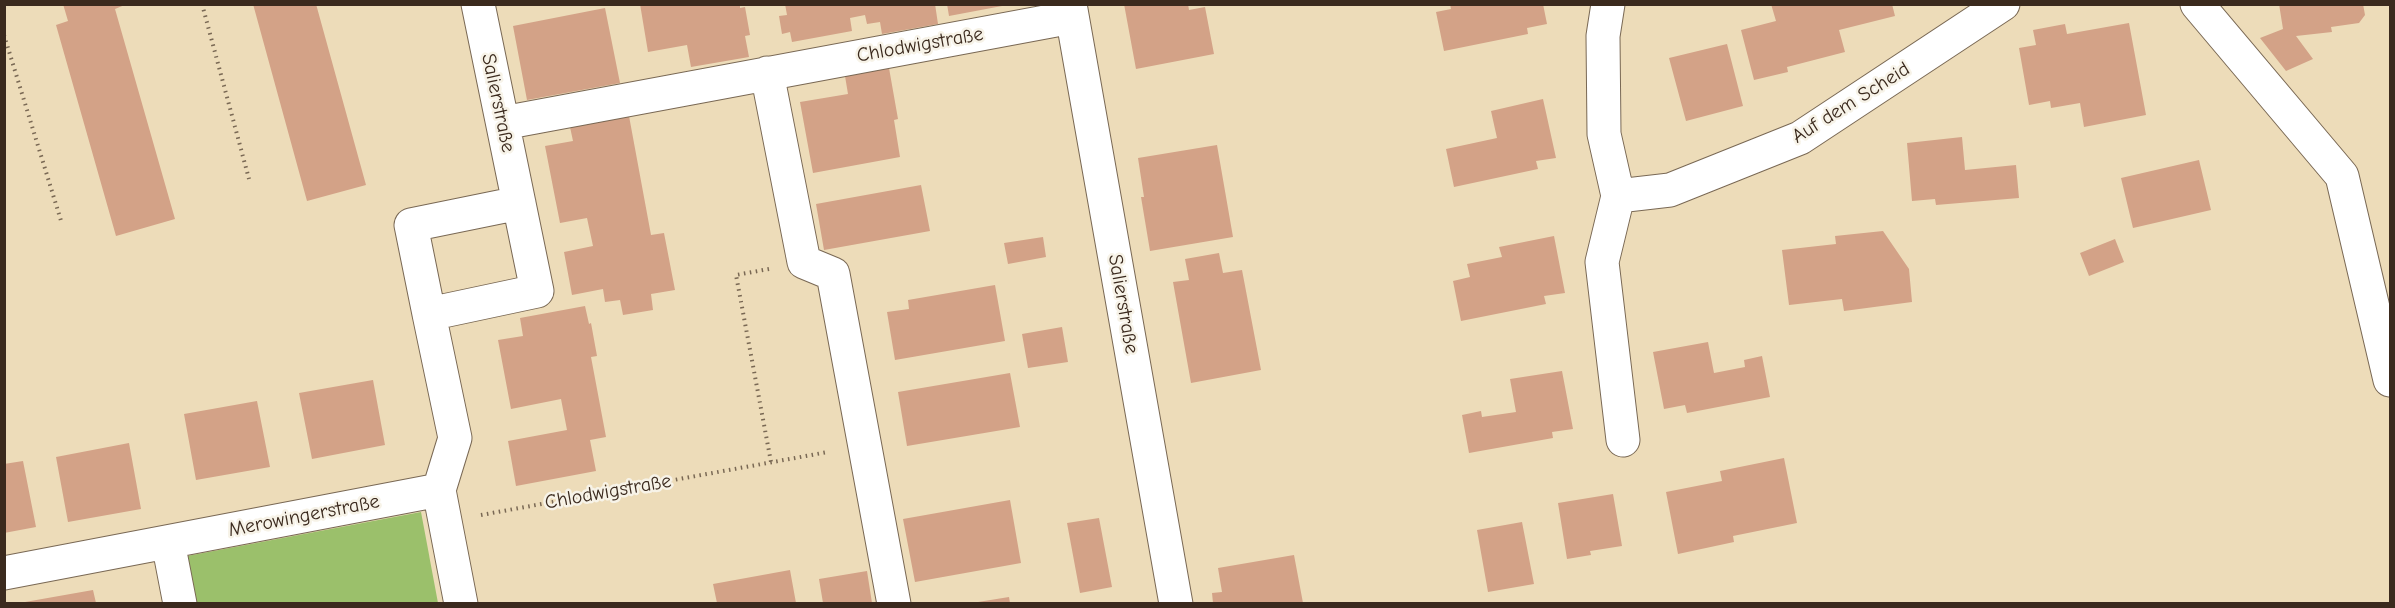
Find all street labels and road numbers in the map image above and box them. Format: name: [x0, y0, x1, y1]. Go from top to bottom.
street label: Chlodwigstraße: [855, 22, 985, 68]
street label: Salierstraße: [476, 51, 520, 155]
street label: Auf dem Scheid: [1788, 57, 1914, 149]
street label: Salierstraße: [1102, 252, 1144, 356]
street label: Chlodwigstraße: [543, 469, 673, 515]
street label: Merowingerstraße: [226, 490, 382, 542]

